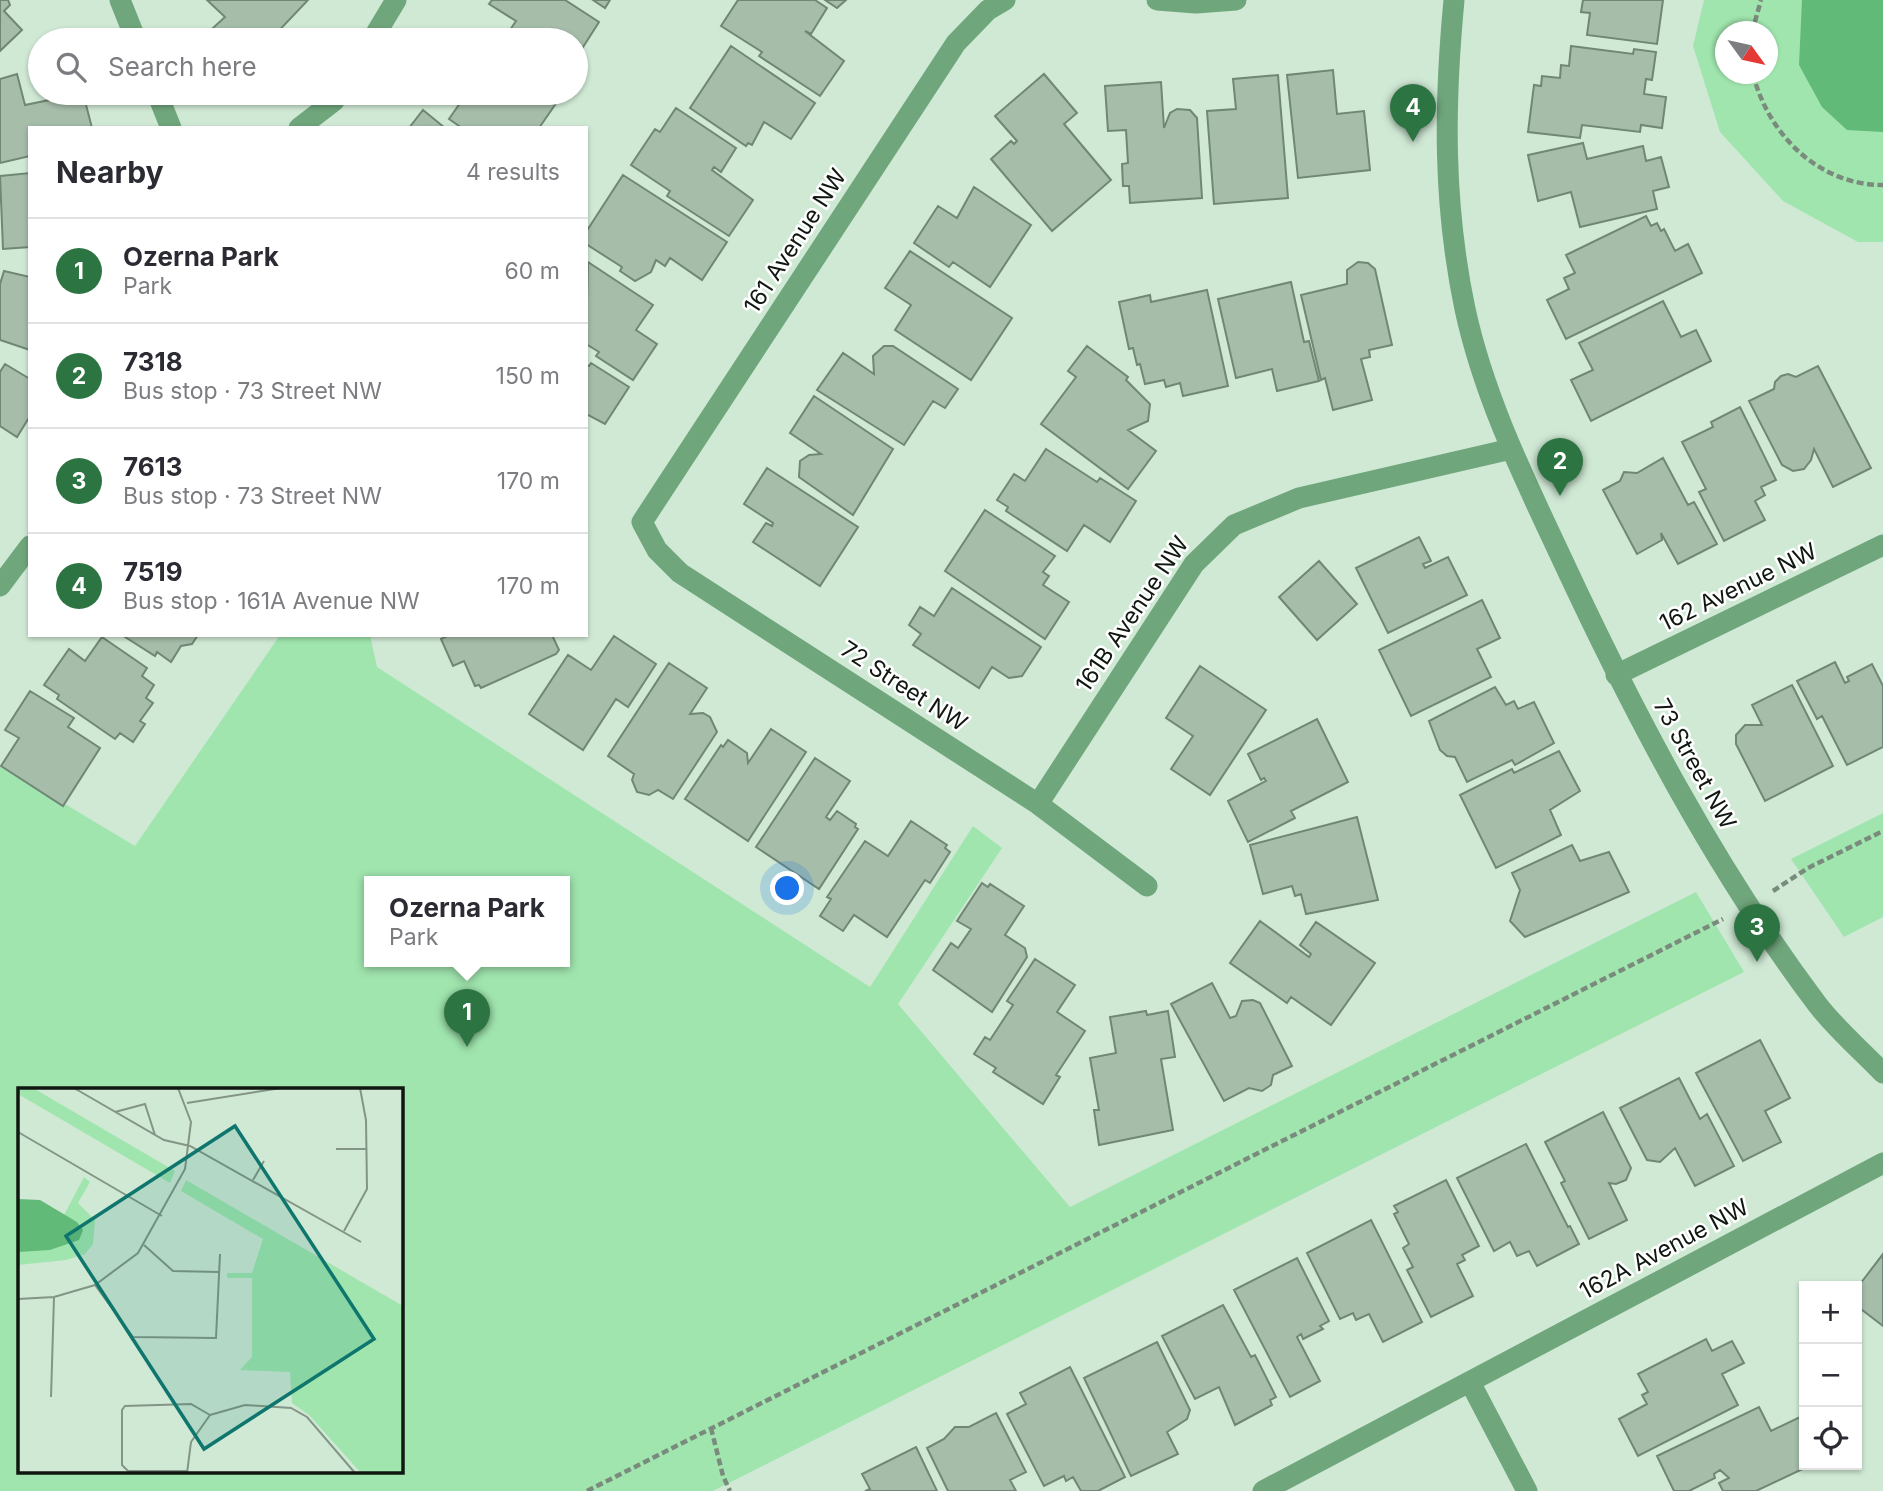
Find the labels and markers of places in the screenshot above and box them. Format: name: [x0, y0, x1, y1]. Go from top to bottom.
pin: 4: [1390, 84, 1436, 142]
pin: 2: [1537, 438, 1583, 496]
pin: 3: [1734, 904, 1780, 962]
pin: 1: [444, 989, 490, 1047]

